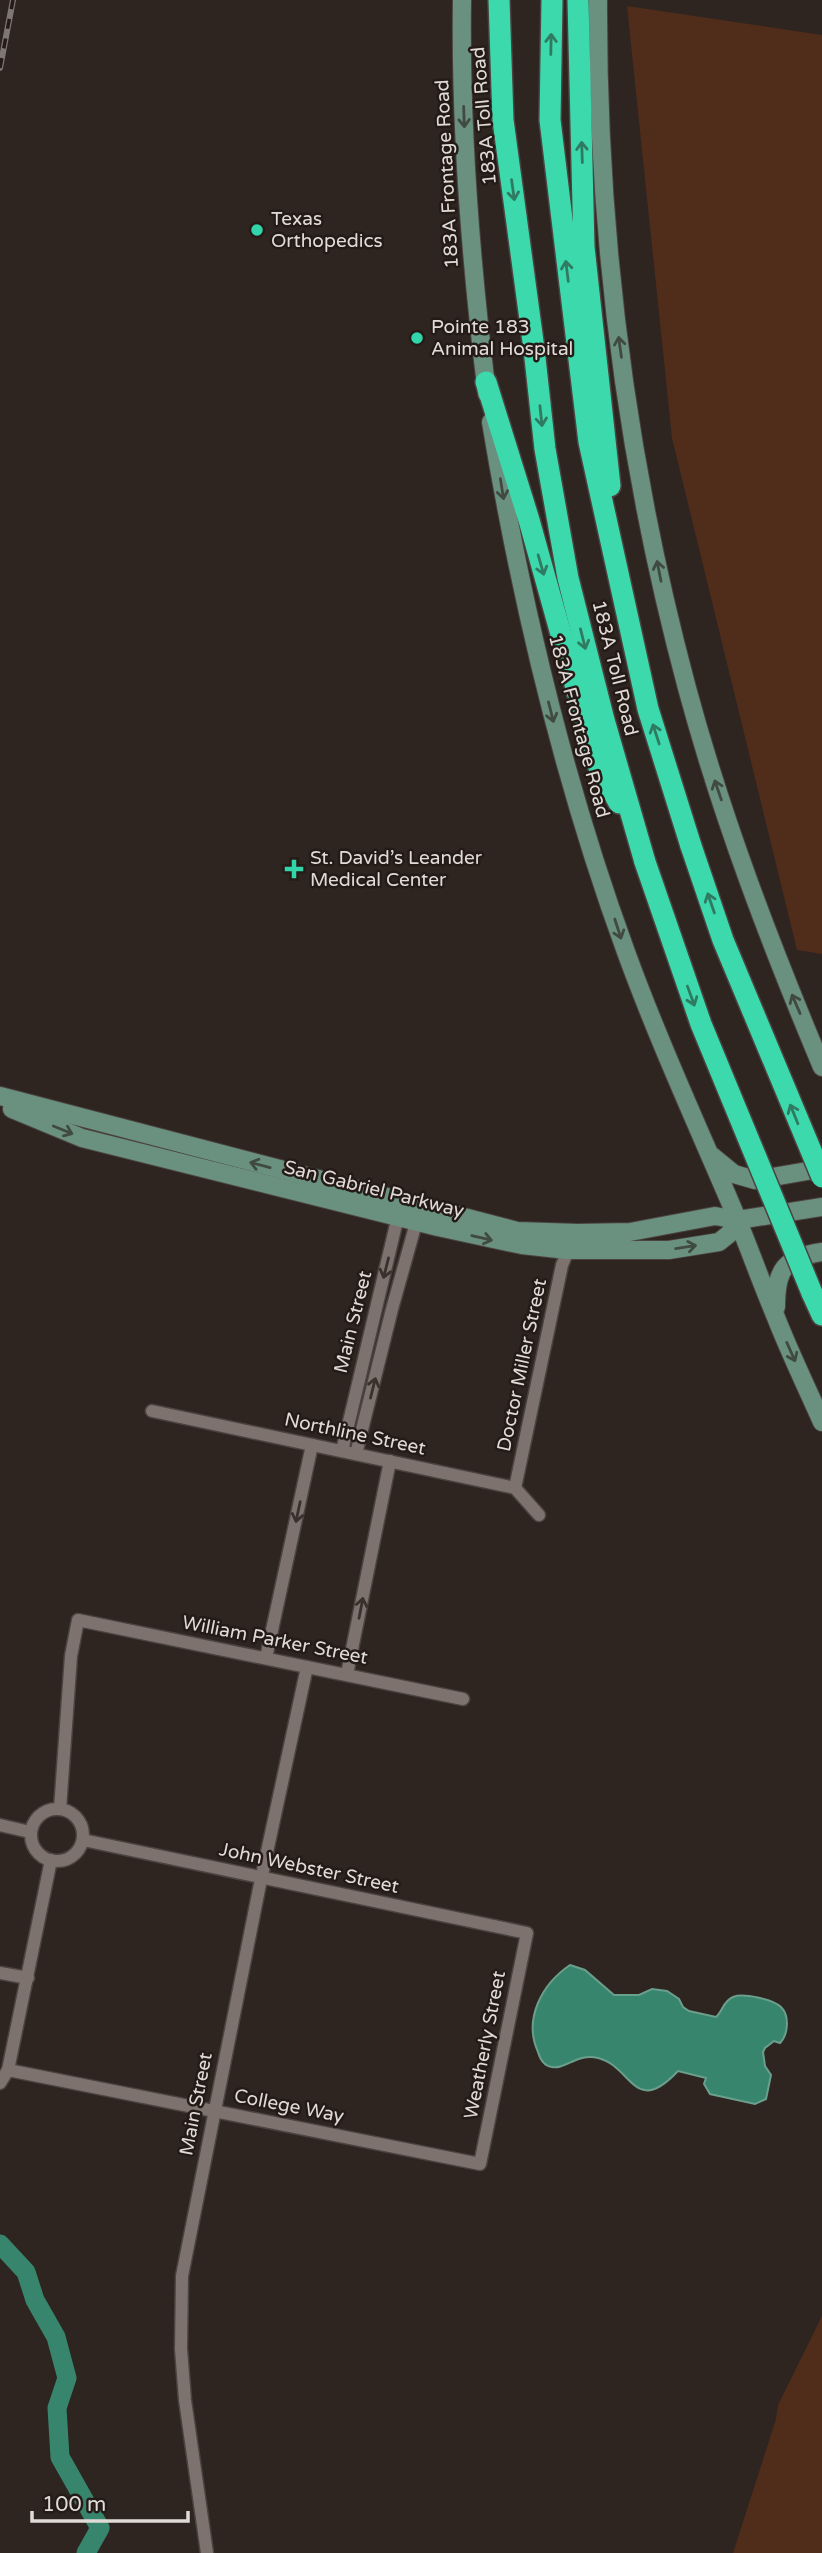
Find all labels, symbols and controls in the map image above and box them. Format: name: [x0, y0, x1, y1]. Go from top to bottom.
one-way arrow: [544, 33, 558, 56]
street label: 183A Toll Road: [467, 46, 501, 186]
street label: 183A Frontage Road: [431, 79, 463, 269]
one-way arrow: [457, 105, 470, 128]
one-way arrow: [575, 140, 589, 163]
one-way arrow: [507, 178, 520, 201]
place label: Texas Orthopedics: [271, 208, 383, 252]
marker: Texas Orthopedics: [249, 222, 265, 238]
one-way arrow: [560, 260, 573, 283]
place label: Pointe 183 Animal Hospital: [431, 316, 573, 360]
marker: Pointe 183 Animal Hospital: [409, 330, 425, 346]
one-way arrow: [614, 336, 627, 358]
one-way arrow: [535, 404, 548, 427]
one-way arrow: [496, 478, 509, 500]
one-way arrow: [535, 553, 548, 575]
one-way arrow: [652, 560, 666, 583]
street label: 183A Toll Road: [588, 598, 642, 738]
one-way arrow: [577, 627, 590, 650]
street label: 183A Frontage Road: [544, 632, 614, 820]
one-way arrow: [545, 700, 558, 722]
one-way arrow: [649, 723, 662, 745]
one-way arrow: [711, 780, 723, 802]
place label: St. David’s Leander Medical Center: [310, 847, 483, 891]
marker: St. David’s Leander Medical Center: [284, 859, 304, 879]
one-way arrow: [703, 892, 716, 914]
one-way arrow: [613, 917, 625, 939]
one-way arrow: [686, 984, 698, 1006]
one-way arrow: [788, 994, 801, 1015]
one-way arrow: [787, 1104, 800, 1126]
one-way arrow: [52, 1124, 73, 1137]
street label: San Gabriel Parkway: [282, 1156, 466, 1222]
one-way arrow: [249, 1157, 271, 1170]
one-way arrow: [470, 1231, 493, 1245]
one-way arrow: [674, 1240, 697, 1253]
one-way arrow: [378, 1256, 392, 1279]
street label: Main Street: [330, 1269, 376, 1375]
street label: Doctor Miller Street: [493, 1277, 551, 1453]
one-way arrow: [785, 1341, 798, 1362]
one-way arrow: [367, 1377, 380, 1400]
street label: Northline Street: [282, 1408, 428, 1460]
one-way arrow: [290, 1500, 304, 1523]
one-way arrow: [354, 1597, 368, 1619]
street label: William Parker Street: [180, 1611, 370, 1669]
street label: John Webster Street: [217, 1838, 401, 1898]
street label: Weatherly Street: [460, 1969, 510, 2121]
street label: Main Street: [175, 2051, 217, 2157]
street label: College Way: [232, 2085, 346, 2127]
scale bar: [32, 2480, 187, 2524]
text: 100 m: [42, 2492, 106, 2517]

